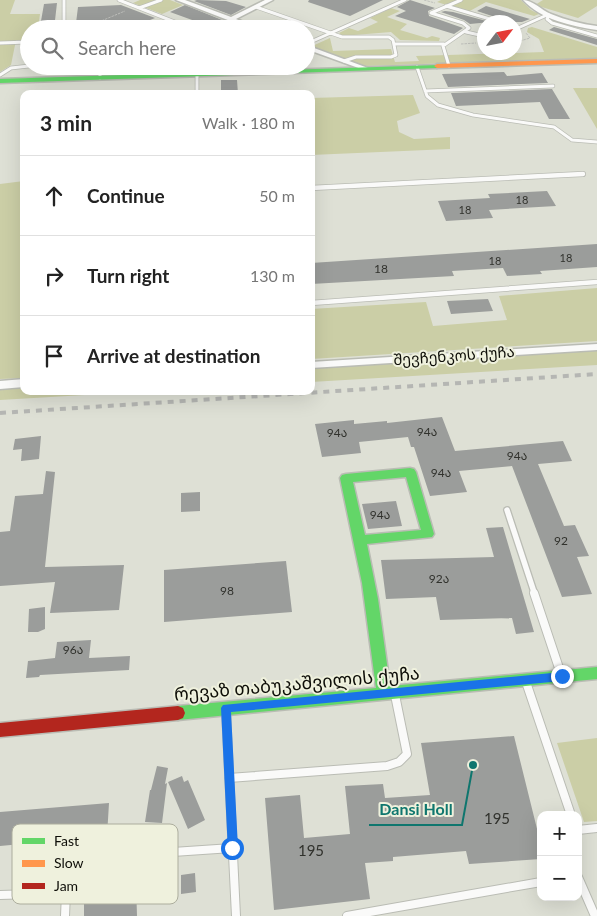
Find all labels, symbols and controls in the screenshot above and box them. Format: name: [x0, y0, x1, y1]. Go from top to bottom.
north arrow: [477, 15, 522, 60]
search box: [20, 20, 315, 75]
icon: search: [38, 34, 66, 62]
text: Search here: [78, 36, 176, 59]
text: 3 min: [40, 110, 92, 135]
text: Walk · 180 m: [202, 113, 295, 132]
icon: ahead: [40, 182, 68, 210]
text: Continue: [87, 184, 165, 207]
text: 50 m: [259, 186, 295, 205]
house number: 18: [516, 193, 528, 206]
house number: 18: [459, 203, 471, 216]
house number: 18: [560, 251, 572, 264]
house number: 18: [489, 254, 501, 267]
house number: 18: [374, 261, 388, 276]
icon: right: [40, 262, 68, 290]
text: Turn right: [87, 264, 169, 287]
text: 130 m: [250, 266, 295, 285]
icon: arrive: [40, 342, 68, 370]
street label: შევჩენკოს ქუჩა: [393, 342, 515, 369]
text: Arrive at destination: [87, 344, 260, 367]
house number: 94ა: [417, 424, 437, 439]
house number: 94ა: [327, 425, 347, 440]
house number: 94ა: [507, 448, 527, 463]
house number: 94ა: [431, 465, 451, 480]
house number: 94ა: [370, 507, 390, 522]
house number: 92: [554, 533, 568, 548]
house number: 92ა: [429, 571, 449, 586]
house number: 98: [220, 583, 234, 598]
house number: 96ა: [63, 642, 83, 657]
street label: რევაზ თაბუკაშვილის ქუჩა: [173, 661, 421, 706]
route end: [551, 665, 574, 688]
callout: Dansi Holl: [369, 794, 462, 825]
text: Dansi Holl: [379, 799, 453, 818]
house number: 195: [484, 809, 510, 827]
map controls: [537, 811, 582, 901]
button: +: [537, 811, 582, 856]
legend: [12, 824, 178, 904]
text: Fast: [54, 832, 79, 849]
route start: [221, 837, 244, 860]
house number: 195: [298, 841, 324, 859]
text: Slow: [54, 854, 84, 871]
button: −: [537, 856, 582, 901]
text: Jam: [54, 877, 78, 894]

